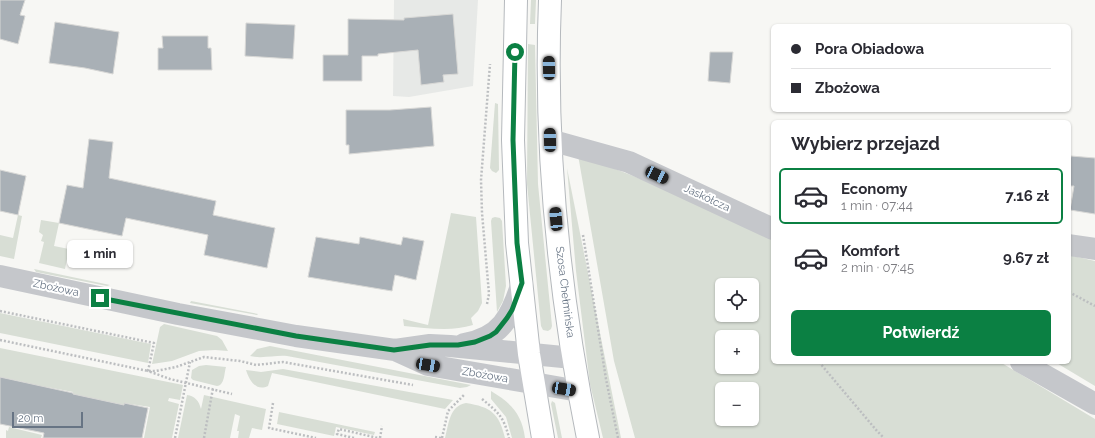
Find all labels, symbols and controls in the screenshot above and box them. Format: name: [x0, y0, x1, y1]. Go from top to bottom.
text: Pora Obiadowa: [815, 40, 924, 58]
route start: [506, 43, 524, 61]
car: [543, 56, 555, 80]
text: Zbożowa: [815, 79, 880, 97]
car: [544, 128, 556, 152]
text: Wybierz przejazd: [791, 133, 940, 154]
car: [644, 164, 670, 186]
icon: car: [793, 178, 829, 214]
text: Economy: [841, 180, 908, 198]
street label: Jaskółcza: [682, 182, 732, 214]
text: 7.16 zł: [1005, 187, 1049, 205]
text: 1 min · 07:44: [841, 198, 913, 213]
car: [549, 207, 563, 231]
callout: 1 min: [67, 240, 133, 268]
icon: car: [793, 240, 829, 276]
text: Komfort: [841, 242, 900, 260]
street label: Szosa Chełmińska: [553, 245, 577, 339]
text: 1 min: [84, 246, 116, 261]
text: 9.67 zł: [1003, 249, 1049, 267]
text: 2 min · 07:45: [841, 260, 914, 275]
street label: Zbożowa: [32, 277, 80, 299]
map controls: [715, 278, 759, 426]
button: locate: [715, 278, 759, 322]
route end: [91, 289, 109, 307]
button: Potwierdź: [791, 310, 1051, 356]
button: +: [715, 330, 759, 374]
car: [415, 357, 441, 373]
street label: Zbożowa: [461, 365, 509, 385]
car: [551, 381, 577, 397]
button: −: [715, 382, 759, 426]
scale bar: [12, 410, 83, 429]
text: 20 m: [18, 412, 43, 425]

